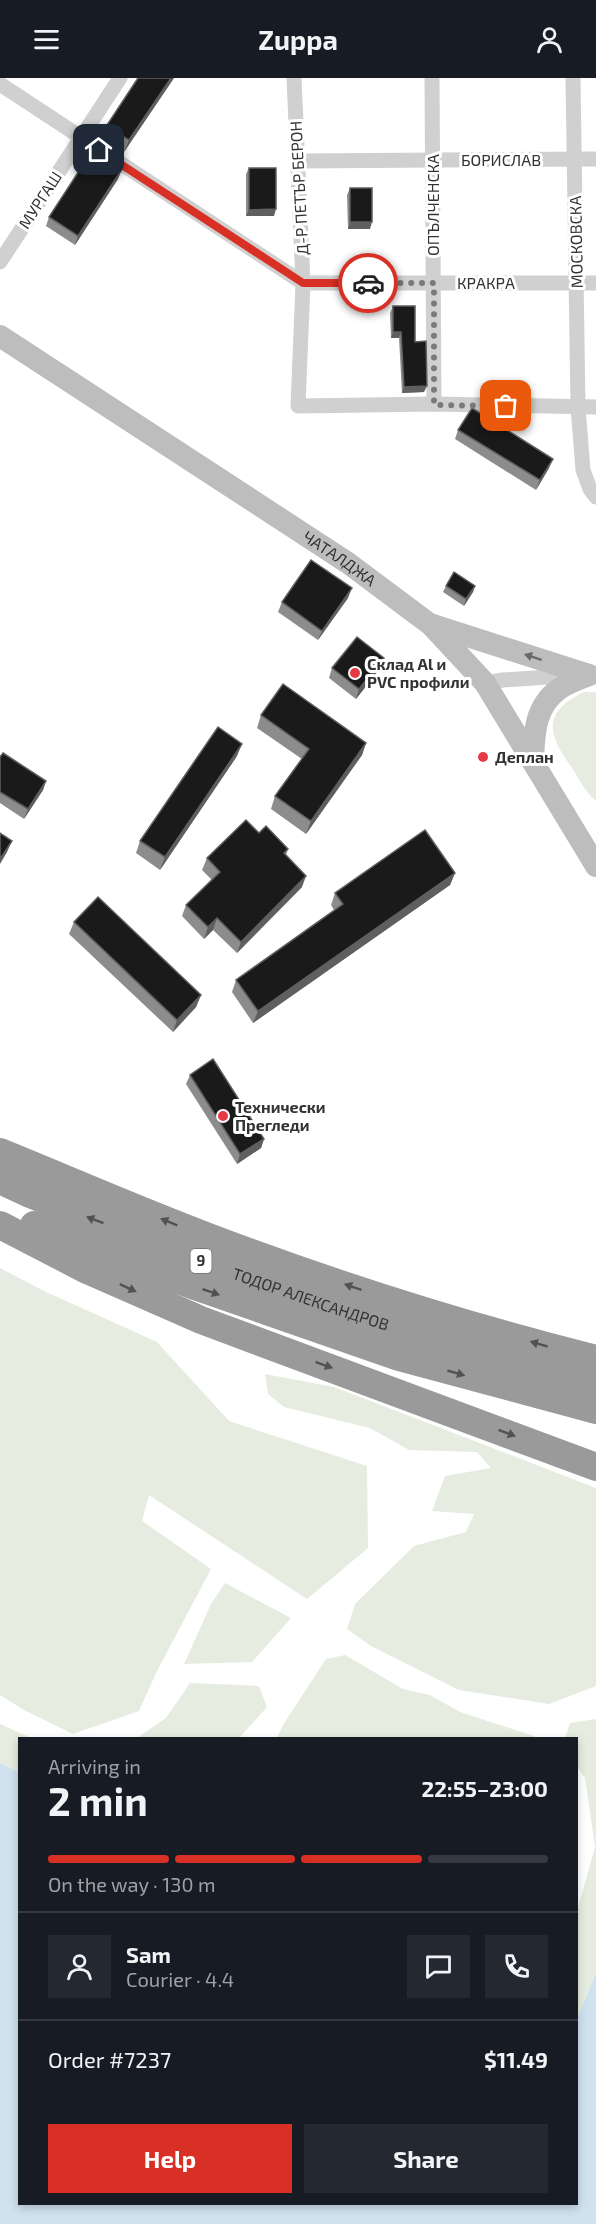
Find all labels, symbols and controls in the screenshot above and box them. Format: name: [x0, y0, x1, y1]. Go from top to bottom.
icon: menu: [30, 23, 63, 56]
text: Zuppa: [258, 23, 338, 55]
icon: person: [533, 23, 566, 56]
street label: Д-Р ПЕТЪР БЕРОН: [285, 120, 312, 256]
pin: [73, 124, 124, 175]
icon: home: [82, 133, 115, 166]
street label: БОРИСЛАВ: [461, 150, 541, 169]
street label: ОПЪЛЧЕНСКА: [423, 154, 442, 256]
street label: МУРГАШ: [14, 168, 65, 232]
street label: МОСКОВСКА: [565, 196, 586, 288]
courier: [338, 253, 398, 313]
icon: car: [352, 267, 385, 300]
street label: КРАКРА: [457, 273, 515, 292]
pin: [480, 380, 531, 431]
icon: bag: [489, 389, 522, 422]
street label: ЧАТАЛДЖА: [300, 526, 380, 590]
one-way arrow: [524, 651, 542, 661]
place label: Склад Al и PVC профили: [367, 654, 470, 691]
marker: Склад Al и PVC профили: [348, 666, 362, 680]
place label: Деплан: [495, 747, 554, 766]
marker: Деплан: [476, 750, 490, 764]
place label: Технически Прегледи: [235, 1097, 326, 1134]
marker: Технически Прегледи: [216, 1109, 230, 1123]
one-way arrow: [86, 1214, 104, 1224]
one-way arrow: [160, 1217, 178, 1227]
road number: 9: [190, 1249, 212, 1273]
street label: ТОДОР АЛЕКСАНДРОВ: [230, 1263, 392, 1334]
one-way arrow: [344, 1282, 362, 1292]
one-way arrow: [119, 1284, 136, 1293]
one-way arrow: [202, 1288, 220, 1298]
one-way arrow: [530, 1339, 548, 1348]
one-way arrow: [315, 1361, 333, 1370]
one-way arrow: [447, 1369, 465, 1378]
one-way arrow: [498, 1428, 516, 1438]
text: Arriving in: [48, 1754, 141, 1778]
text: 22:55–23:00: [421, 1775, 548, 1801]
text: 2 min: [48, 1777, 148, 1824]
text: On the way · 130 m: [48, 1872, 215, 1896]
button: person: [48, 1935, 111, 1998]
button: chat: [407, 1935, 470, 1998]
button: phone: [485, 1935, 548, 1998]
text: Sam: [126, 1941, 171, 1967]
text: Courier · 4.4: [126, 1967, 234, 1991]
text: Order #7237: [48, 2046, 171, 2072]
text: $11.49: [484, 2046, 548, 2072]
button: Help: [48, 2124, 292, 2193]
button: Share: [304, 2124, 548, 2193]

